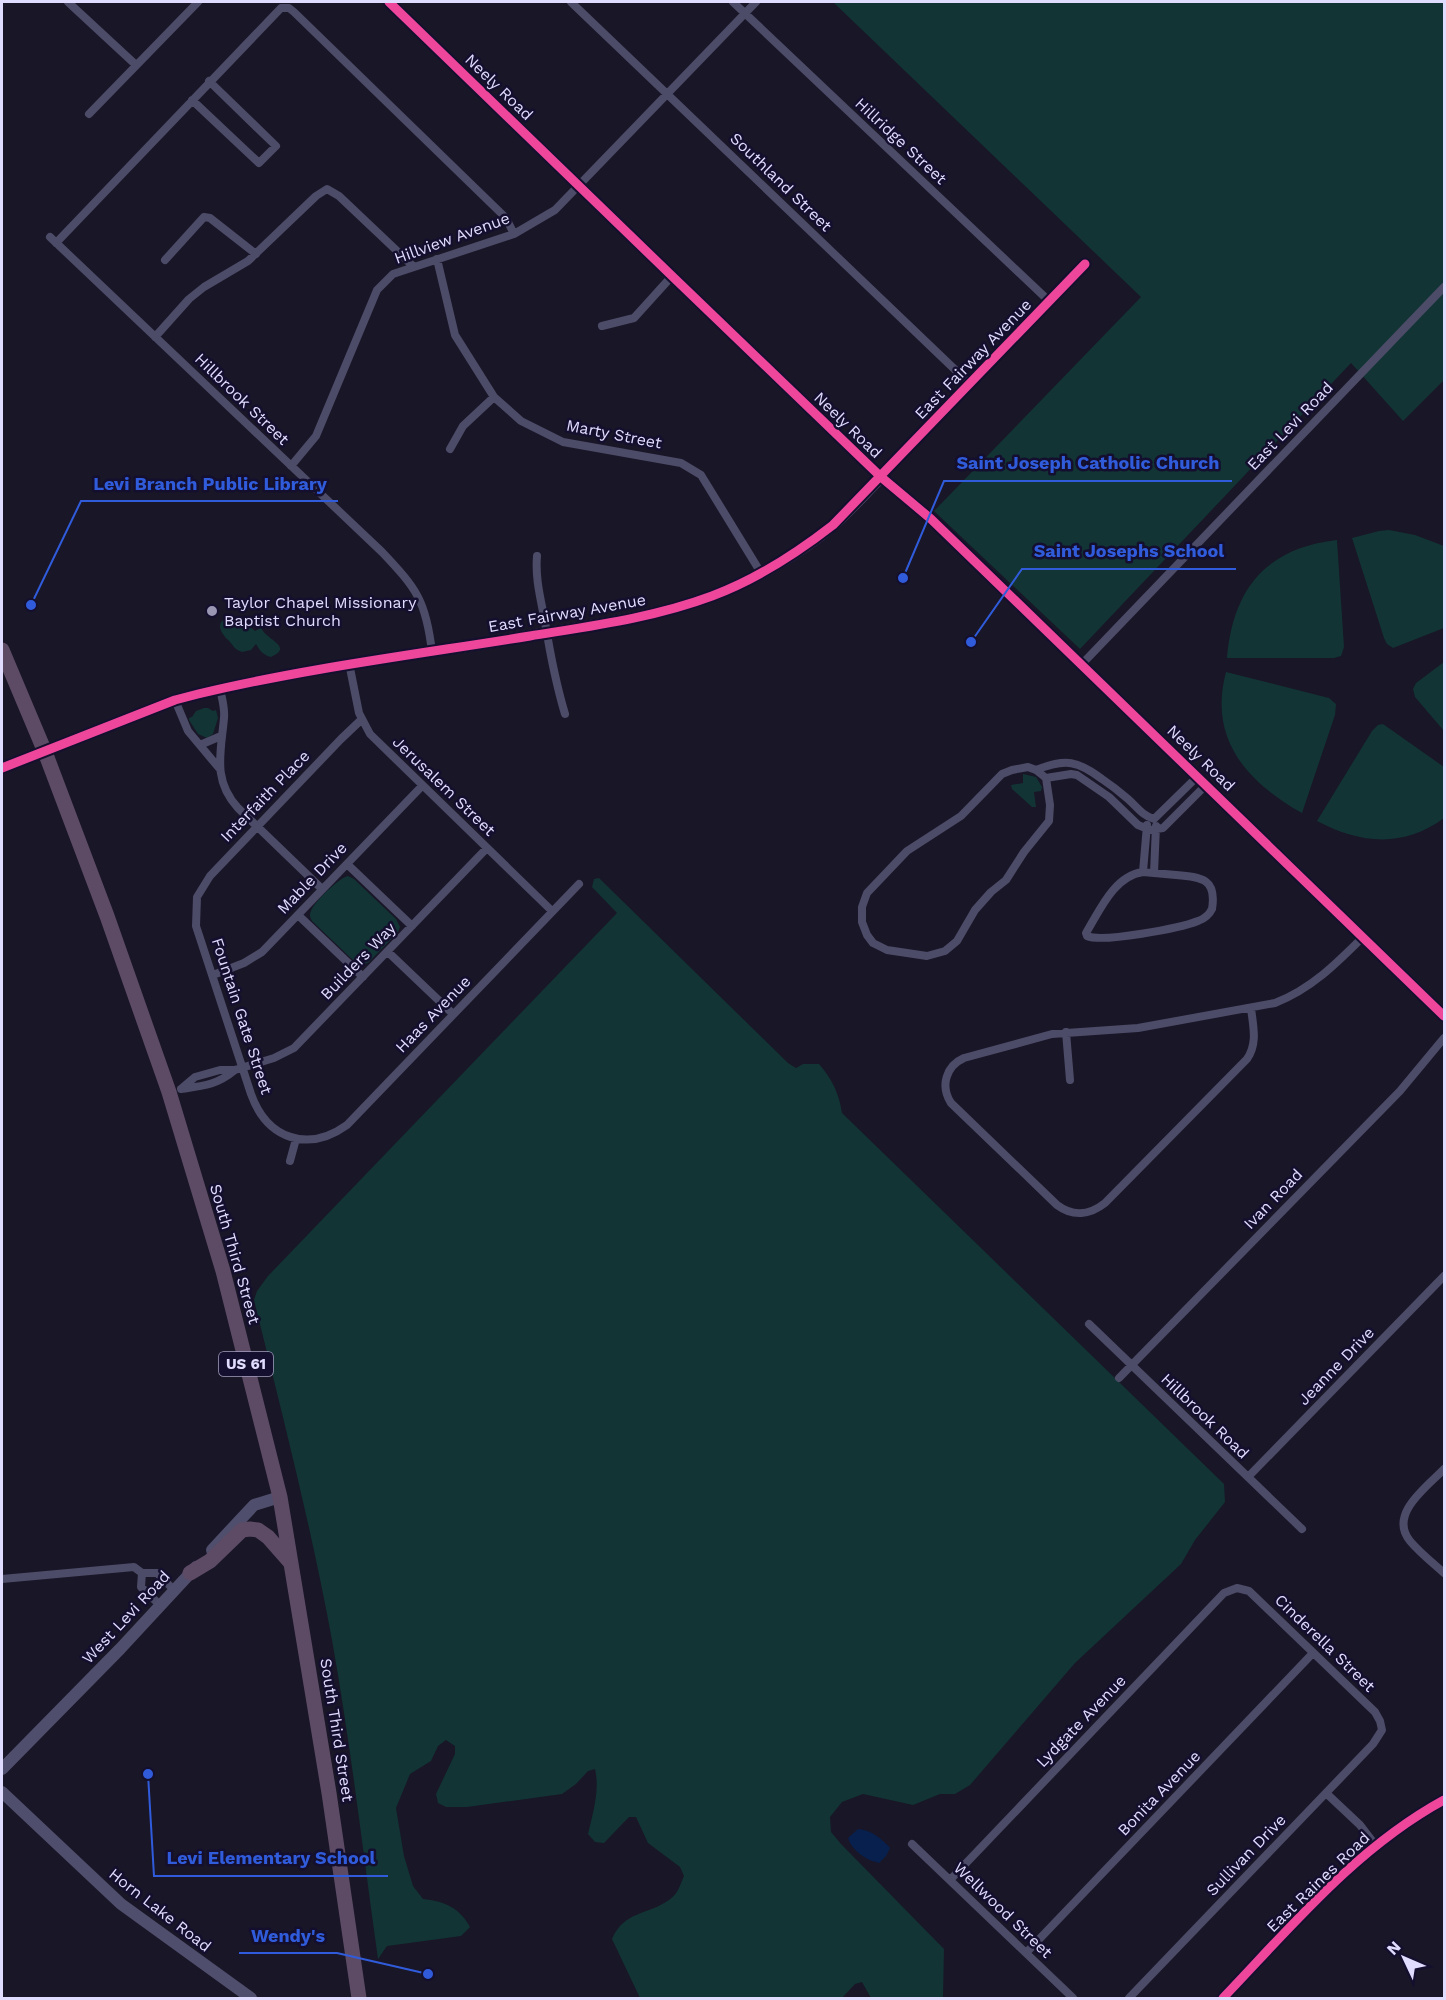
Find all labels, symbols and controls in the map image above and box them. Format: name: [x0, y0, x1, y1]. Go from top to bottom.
street label: Neely Road: [461, 50, 537, 124]
street label: Hillridge Street: [851, 94, 951, 188]
street label: Southland Street: [726, 129, 836, 236]
street label: Hillview Avenue: [392, 208, 512, 268]
street label: East Fairway Avenue: [911, 295, 1035, 423]
street label: Hillbrook Street: [191, 349, 293, 449]
street label: East Levi Road: [1243, 378, 1337, 474]
street label: Neely Road: [810, 388, 886, 462]
street label: Marty Street: [565, 415, 664, 453]
callout: Saint Joseph Catholic Church: [944, 445, 1232, 481]
text: Saint Joseph Catholic Church: [957, 452, 1219, 473]
callout: Levi Branch Public Library: [81, 465, 338, 501]
text: Levi Branch Public Library: [93, 473, 328, 494]
callout: Saint Josephs School: [1022, 533, 1236, 569]
text: Saint Josephs School: [1034, 540, 1224, 561]
street label: East Fairway Avenue: [487, 590, 647, 636]
place label: Taylor Chapel Missionary Baptist Church: [224, 593, 417, 630]
marker: Taylor Chapel Missionary Baptist Church: [205, 604, 219, 618]
street label: Neely Road: [1163, 721, 1239, 795]
street label: Jerusalem Street: [389, 732, 499, 840]
street label: Interfaith Place: [216, 746, 314, 846]
street label: Mable Drive: [273, 838, 351, 918]
street label: Builders Way: [316, 918, 400, 1004]
street label: Fountain Gate Street: [208, 935, 276, 1097]
street label: Haas Avenue: [392, 972, 474, 1056]
street label: Ivan Road: [1240, 1165, 1306, 1233]
street label: South Third Street: [206, 1182, 264, 1326]
street label: Jeanne Drive: [1294, 1323, 1378, 1409]
road number: US 61: [219, 1352, 273, 1376]
street label: Hillbrook Road: [1157, 1369, 1253, 1463]
street label: West Levi Road: [78, 1567, 174, 1667]
street label: Cinderella Street: [1271, 1590, 1379, 1696]
street label: South Third Street: [316, 1657, 358, 1803]
street label: Lydgate Avenue: [1032, 1671, 1130, 1771]
street label: Bonita Avenue: [1114, 1746, 1204, 1840]
street label: Sullivan Drive: [1202, 1810, 1290, 1900]
street label: East Raines Road: [1263, 1828, 1373, 1936]
callout: Levi Elementary School: [154, 1840, 388, 1876]
text: Levi Elementary School: [167, 1847, 376, 1868]
street label: Wellwood Street: [950, 1858, 1056, 1962]
street label: Horn Lake Road: [105, 1864, 215, 1956]
callout: Wendy's: [239, 1917, 337, 1953]
text: Wendy's: [251, 1925, 325, 1946]
north arrow: [1374, 1928, 1434, 1988]
text: N: [1383, 1937, 1405, 1959]

